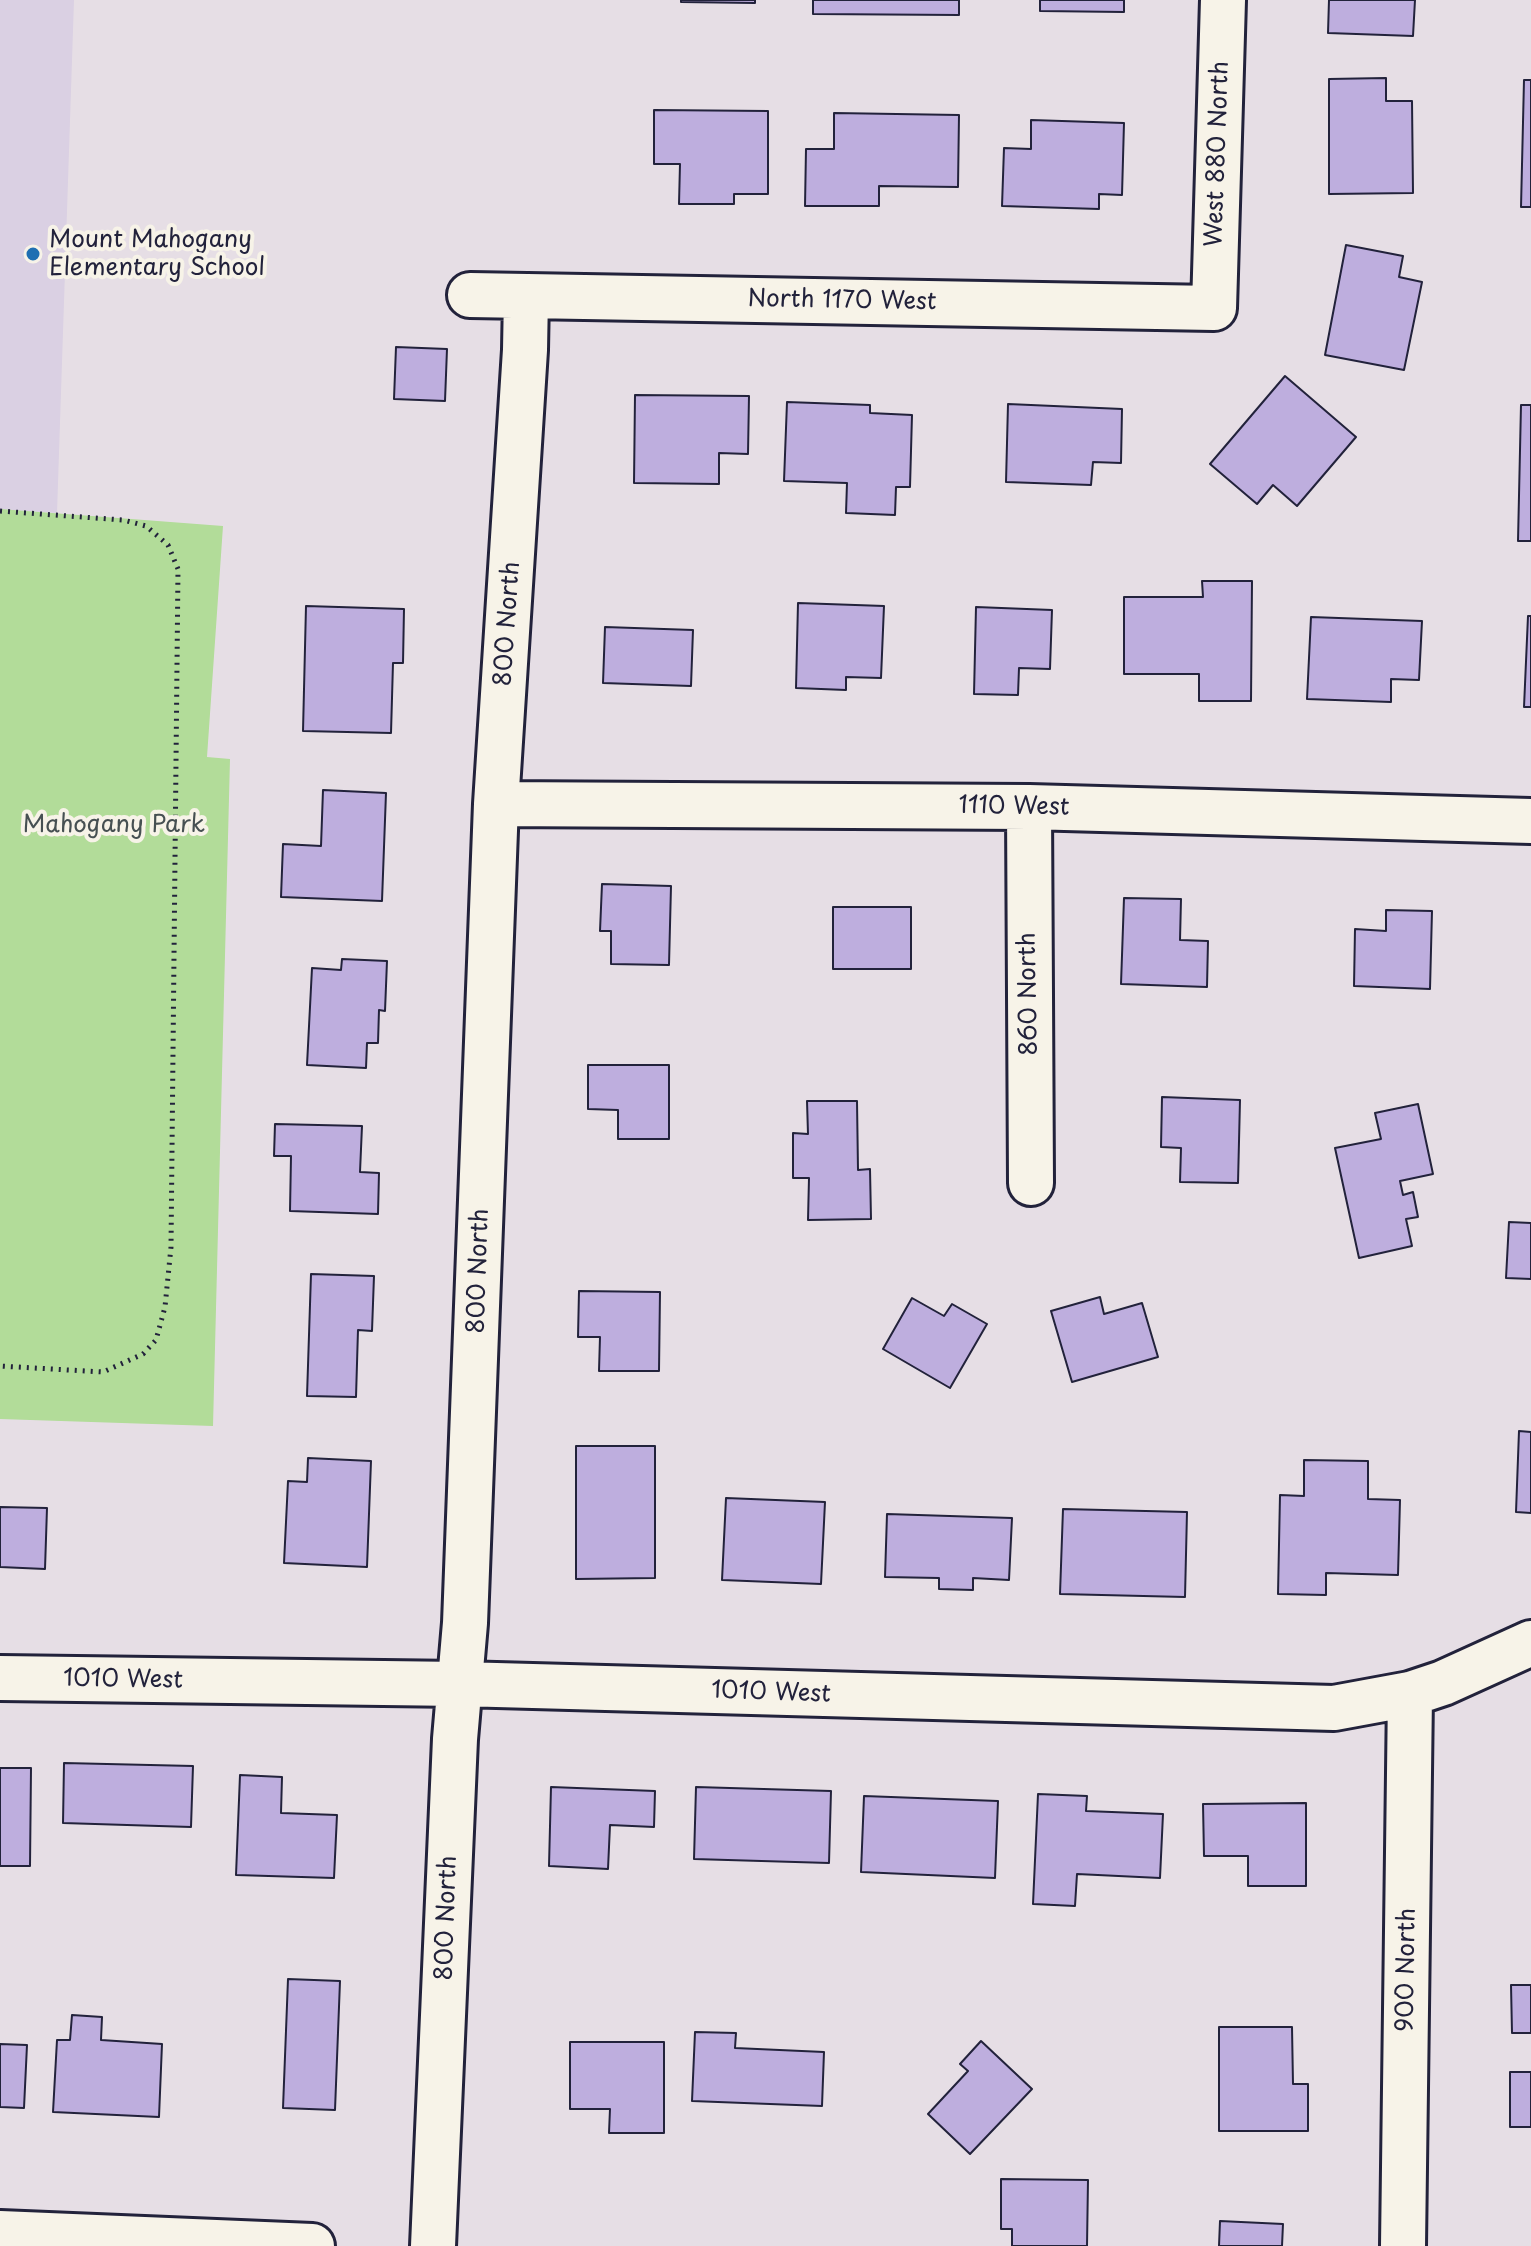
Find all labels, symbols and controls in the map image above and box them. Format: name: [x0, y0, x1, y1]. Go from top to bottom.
street label: West 880 North: [1200, 60, 1236, 248]
place label: Mount Mahogany Elementary School: [49, 226, 265, 282]
marker: Mount Mahogany Elementary School: [24, 245, 42, 263]
street label: North 1170 West: [747, 285, 937, 317]
street label: 800 North: [489, 561, 527, 687]
street label: 1110 West: [958, 792, 1070, 822]
park label: Mahogany Park: [23, 811, 205, 839]
street label: 860 North: [1014, 932, 1044, 1056]
street label: 800 North: [462, 1208, 496, 1334]
street label: 1010 West: [63, 1665, 183, 1695]
street label: 1010 West: [711, 1677, 831, 1709]
street label: 800 North: [430, 1855, 464, 1981]
street label: 900 North: [1392, 1908, 1422, 2032]

